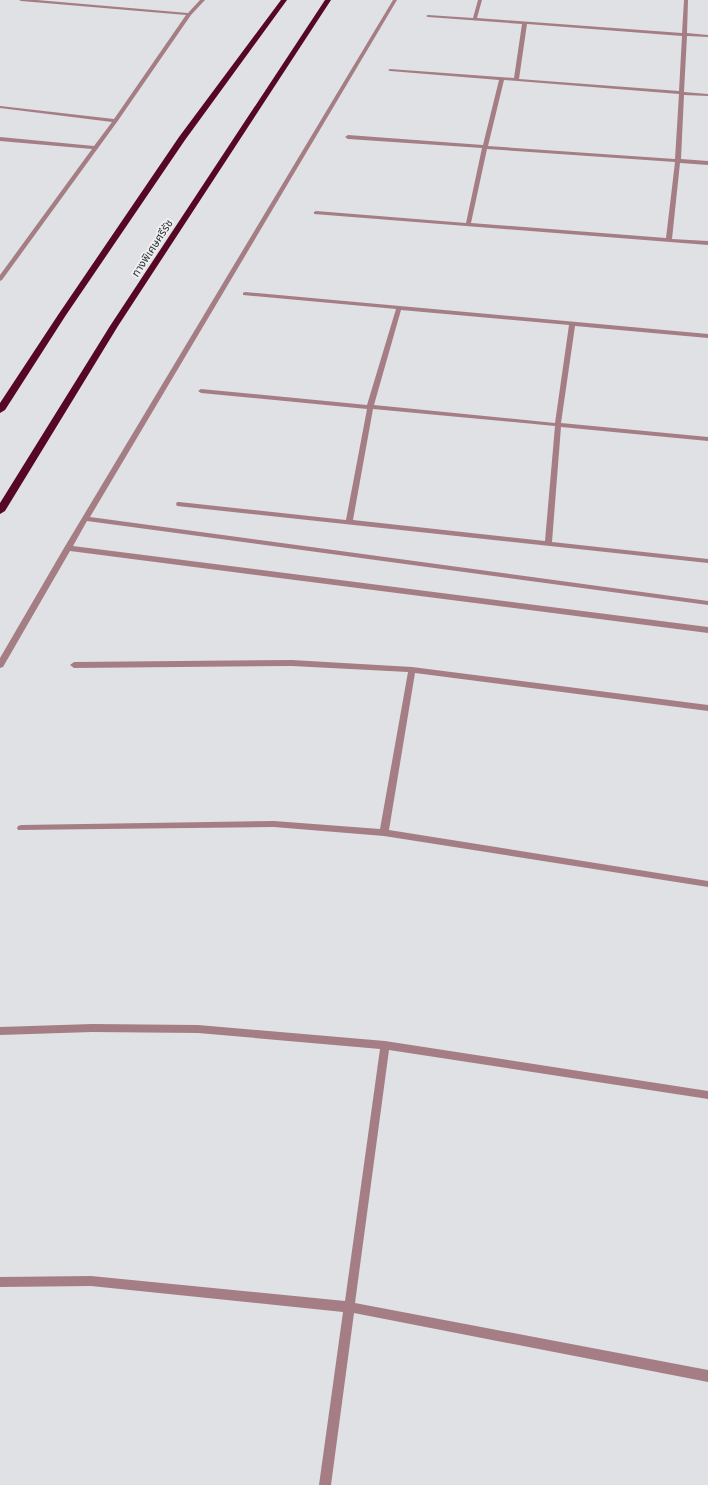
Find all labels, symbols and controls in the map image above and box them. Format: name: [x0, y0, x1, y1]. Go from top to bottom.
street label: ทางพิเศษศรีรัช: [127, 216, 176, 279]

